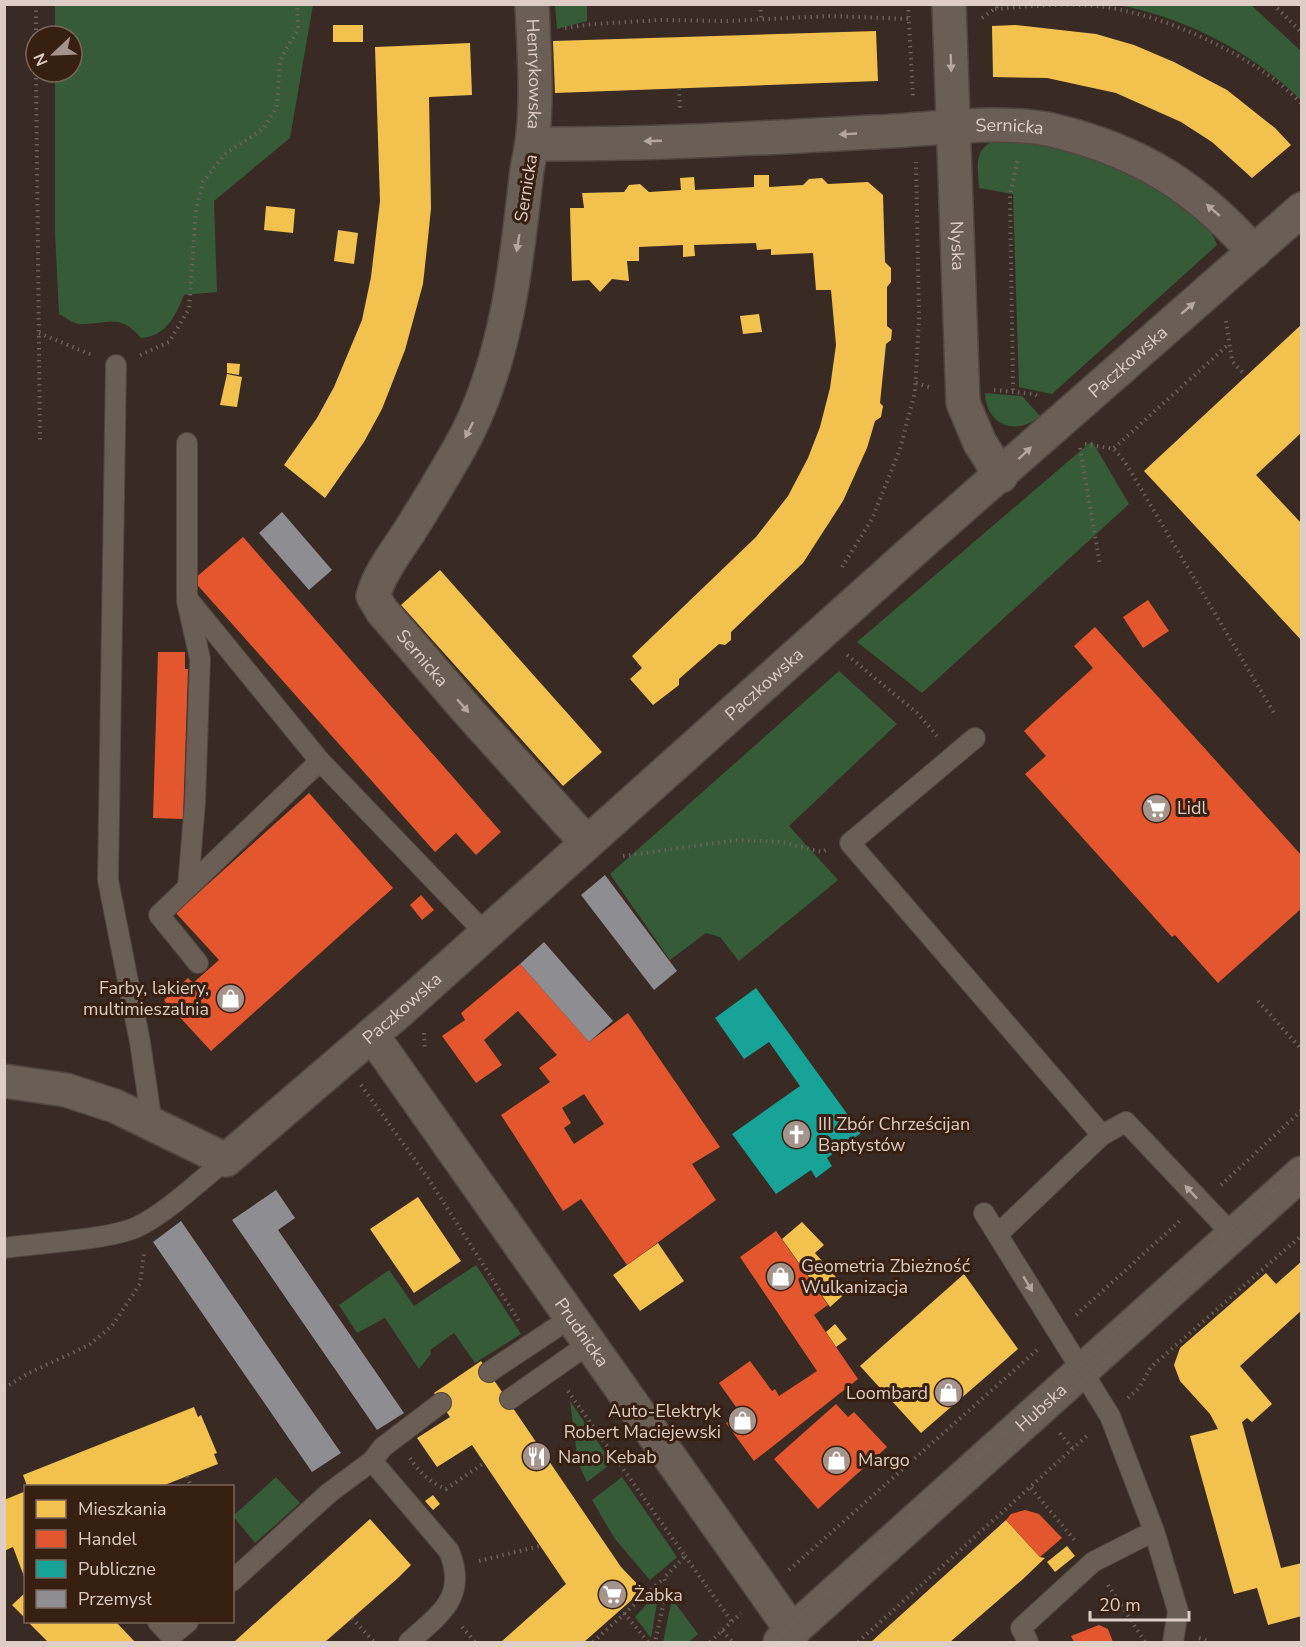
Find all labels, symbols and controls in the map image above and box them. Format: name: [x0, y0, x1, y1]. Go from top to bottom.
street label: Henrykowska: [521, 18, 547, 130]
north arrow: [24, 24, 84, 84]
text: N: [29, 50, 54, 69]
one-way arrow: [947, 53, 956, 72]
street label: Sernicka: [975, 113, 1045, 140]
one-way arrow: [838, 129, 857, 138]
one-way arrow: [643, 136, 662, 146]
street label: Sernicka: [509, 152, 543, 224]
one-way arrow: [1206, 204, 1221, 217]
street label: Nyska: [945, 221, 970, 271]
one-way arrow: [513, 233, 522, 252]
one-way arrow: [1180, 302, 1195, 315]
street label: Paczkowska: [1083, 321, 1173, 403]
one-way arrow: [464, 421, 474, 439]
one-way arrow: [1018, 446, 1033, 460]
street label: Sernicka: [391, 624, 454, 692]
street label: Paczkowska: [720, 643, 809, 726]
one-way arrow: [456, 698, 469, 713]
supermarket icon: Lidl: [1140, 792, 1172, 824]
place label: Lidl: [1177, 796, 1207, 820]
street label: Paczkowska: [357, 967, 447, 1050]
place label: Farby, lakiery, multimieszalnia: [83, 976, 209, 1021]
shop icon: Farby, lakiery, multimieszalnia: [214, 982, 246, 1014]
place label: III Zbór Chrześcijan Baptystów: [818, 1112, 970, 1157]
church icon: III Zbór Chrześcijan Baptystów: [781, 1118, 813, 1150]
one-way arrow: [1185, 1186, 1199, 1200]
place label: Geometria Zbieżność Wulkanizacja: [801, 1254, 970, 1299]
shop icon: Geometria Zbieżność Wulkanizacja: [764, 1260, 796, 1292]
one-way arrow: [1023, 1276, 1034, 1292]
street label: Prudnicka: [549, 1293, 614, 1372]
shop icon: Loombard: [933, 1377, 965, 1409]
street label: Hubska: [1010, 1378, 1072, 1437]
place label: Loombard: [846, 1381, 928, 1405]
place label: Auto-Elektryk Robert Maciejewski: [564, 1399, 722, 1444]
shop icon: Auto-Elektryk Robert Maciejewski: [726, 1405, 758, 1437]
restaurant icon: Nano Kebab: [521, 1441, 553, 1473]
shop icon: Margo: [821, 1444, 853, 1476]
place label: Nano Kebab: [558, 1445, 657, 1469]
place label: Margo: [858, 1448, 910, 1472]
legend: [24, 1485, 234, 1623]
text: Mieszkania: [78, 1497, 166, 1521]
text: Handel: [78, 1527, 138, 1551]
text: Publiczne: [78, 1557, 156, 1581]
supermarket icon: Żabka: [597, 1579, 629, 1611]
place label: Żabka: [634, 1583, 683, 1607]
scale bar: [1090, 1584, 1189, 1622]
text: Przemysł: [78, 1587, 152, 1611]
text: 20 m: [1099, 1593, 1141, 1617]

